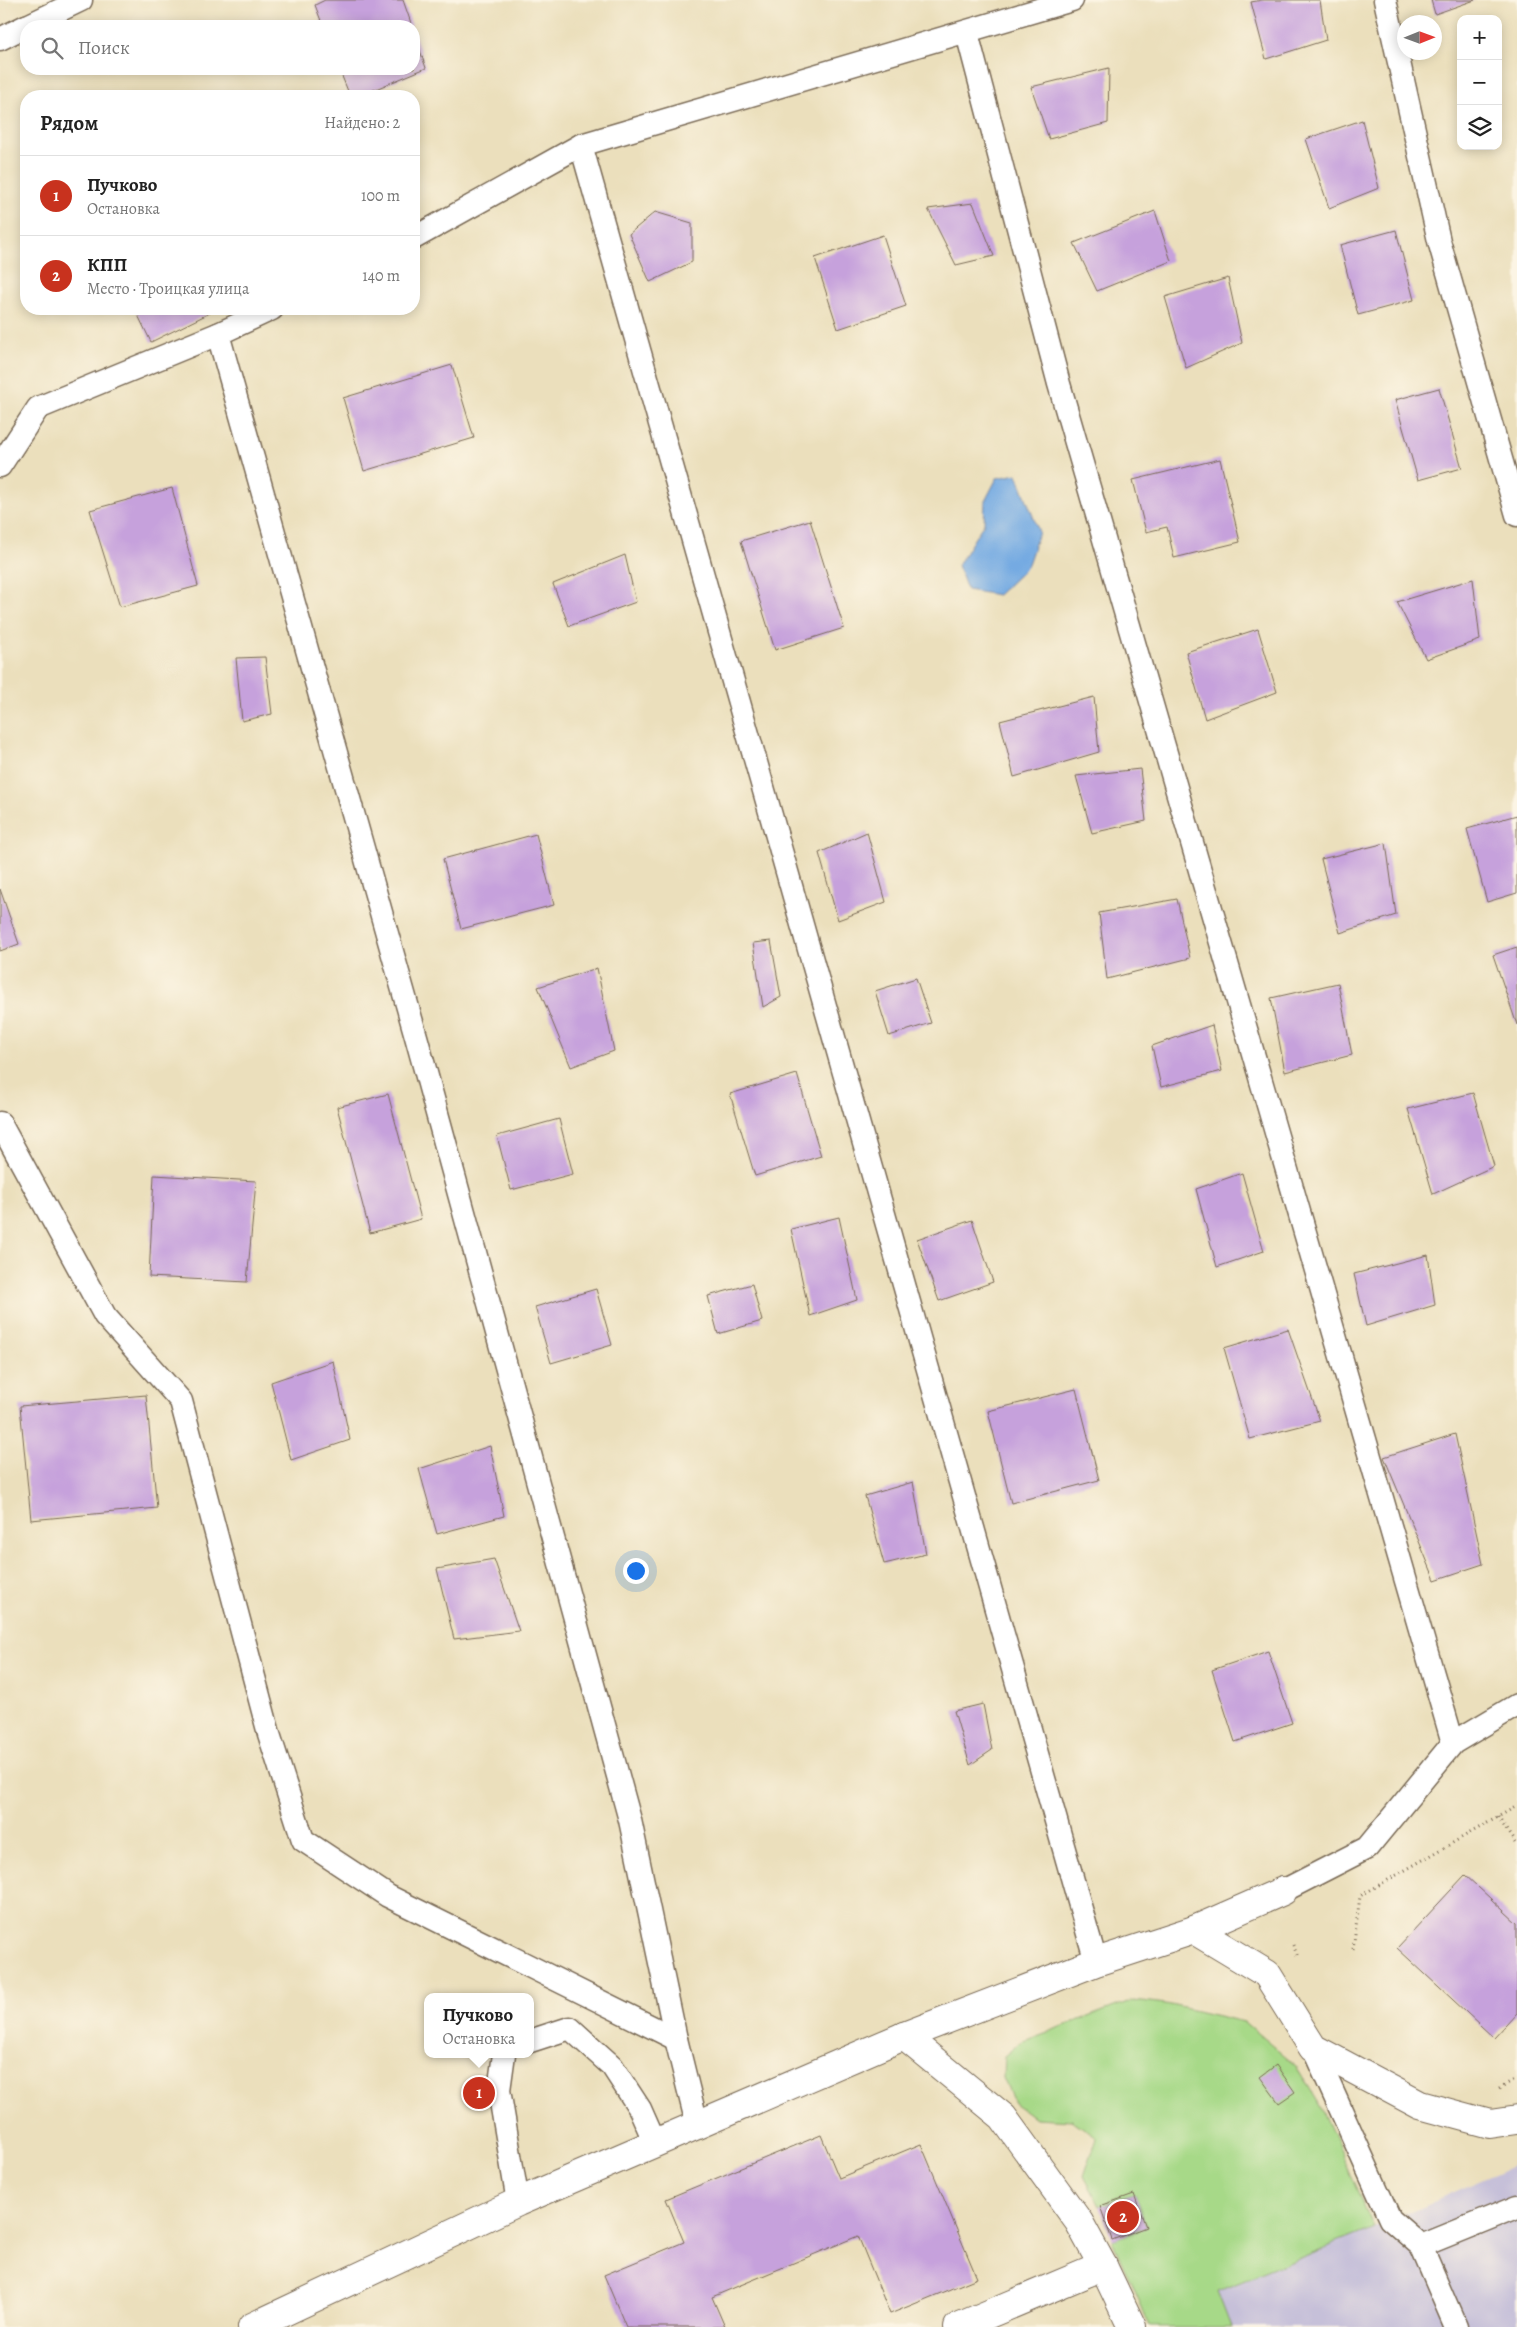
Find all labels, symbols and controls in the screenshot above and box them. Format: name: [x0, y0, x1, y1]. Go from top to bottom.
north arrow: [1397, 15, 1442, 60]
map controls: [1457, 15, 1502, 150]
button: +: [1457, 15, 1502, 60]
search box: [20, 20, 420, 75]
icon: search: [38, 34, 66, 62]
text: Поиск: [78, 35, 130, 61]
button: −: [1457, 60, 1502, 105]
button: layers: [1457, 105, 1502, 150]
text: Рядом: [40, 109, 98, 137]
text: Найдено: 2: [324, 112, 400, 134]
text: Пучково: [87, 172, 157, 198]
text: 1: [53, 185, 59, 207]
text: 100 m: [361, 185, 400, 207]
text: Остановка: [87, 198, 160, 220]
text: КПП: [87, 252, 127, 278]
text: 2: [52, 265, 60, 287]
text: 140 m: [362, 265, 400, 287]
text: Место · Троицкая улица: [87, 278, 249, 300]
your location: [623, 1558, 649, 1584]
popup: [424, 1993, 534, 2058]
text: Пучково: [443, 2002, 513, 2028]
text: Остановка: [443, 2028, 515, 2050]
pin: 1: [463, 2074, 495, 2112]
pin: 2: [1107, 2198, 1139, 2236]

